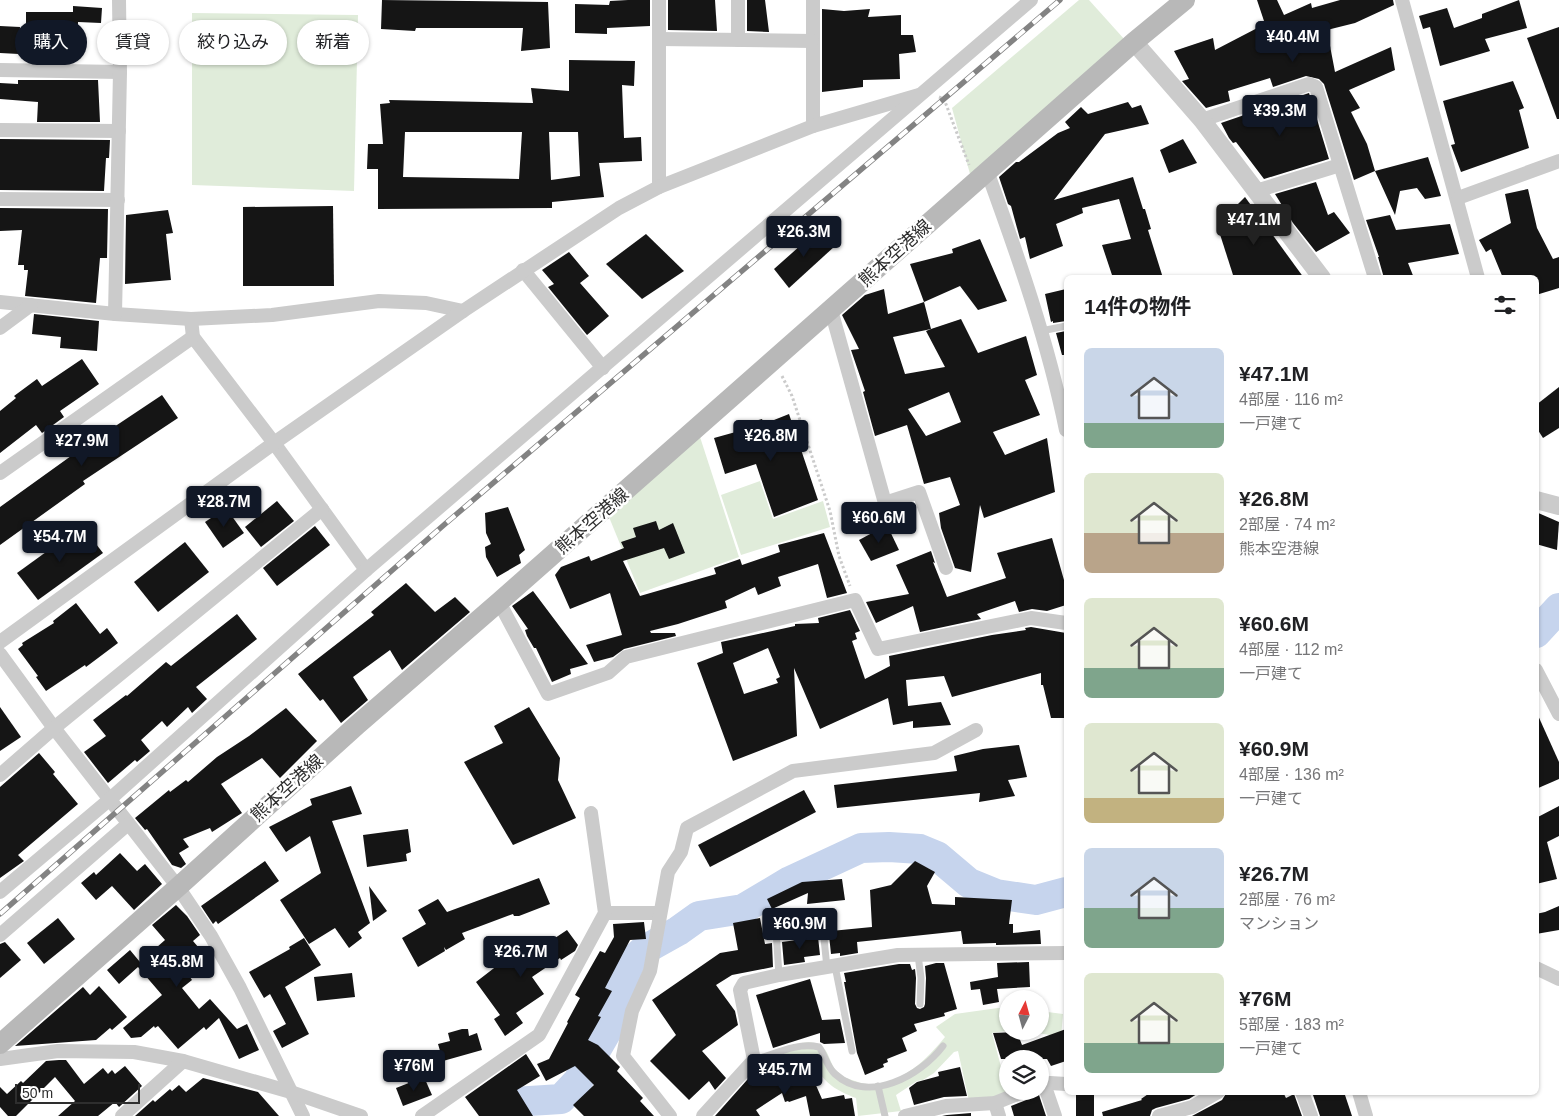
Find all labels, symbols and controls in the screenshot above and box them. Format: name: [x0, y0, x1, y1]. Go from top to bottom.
chip: 購入: [15, 20, 87, 65]
chip: 賃貸: [97, 20, 169, 65]
chip: 絞り込み: [179, 20, 287, 65]
chip: 新着: [297, 20, 369, 65]
pin: ¥40.4M: [1252, 20, 1334, 63]
text: ¥40.4M: [1266, 28, 1320, 45]
pin: ¥39.3M: [1239, 94, 1321, 137]
text: ¥39.3M: [1253, 102, 1307, 119]
pin: ¥47.1M: [1213, 204, 1295, 246]
text: ¥47.1M: [1227, 211, 1281, 228]
street label: 熊本空港線: [855, 215, 935, 291]
pin: ¥26.3M: [763, 216, 845, 258]
text: ¥26.3M: [777, 223, 831, 240]
icon: filters: [1491, 291, 1519, 319]
text: 14件の物件: [1084, 295, 1191, 318]
text: ¥47.1M: [1239, 362, 1309, 385]
icon: home: [1124, 368, 1184, 428]
text: 4部屋 · 116 m²: [1239, 391, 1343, 408]
text: 一戸建て: [1239, 415, 1303, 432]
pin: ¥26.8M: [730, 420, 812, 462]
pin: ¥27.9M: [41, 424, 123, 467]
text: ¥26.8M: [744, 427, 798, 444]
text: ¥27.9M: [55, 432, 109, 449]
street label: 熊本空港線: [551, 484, 633, 558]
pin: ¥28.7M: [183, 486, 265, 528]
text: ¥26.8M: [1239, 487, 1309, 510]
text: ¥28.7M: [197, 493, 251, 510]
icon: home: [1124, 493, 1184, 553]
pin: ¥60.6M: [838, 502, 920, 544]
text: ¥60.6M: [852, 509, 906, 526]
text: 2部屋 · 74 m²: [1239, 516, 1335, 533]
pin: ¥54.7M: [19, 520, 101, 563]
text: ¥54.7M: [33, 528, 87, 545]
text: 熊本空港線: [1239, 540, 1319, 557]
text: ¥60.6M: [1239, 612, 1309, 635]
icon: home: [1124, 618, 1184, 678]
text: 4部屋 · 112 m²: [1239, 641, 1343, 658]
text: 一戸建て: [1239, 665, 1303, 682]
text: ¥60.9M: [1239, 737, 1309, 760]
icon: home: [1124, 743, 1184, 803]
street label: 熊本空港線: [247, 750, 327, 826]
text: 4部屋 · 136 m²: [1239, 766, 1344, 783]
text: 一戸建て: [1239, 790, 1303, 807]
text: ¥26.7M: [1239, 862, 1309, 885]
icon: home: [1124, 868, 1184, 928]
text: 2部屋 · 76 m²: [1239, 891, 1335, 908]
pin: ¥60.9M: [759, 908, 841, 950]
text: ¥60.9M: [773, 915, 827, 932]
text: マンション: [1239, 915, 1319, 932]
pin: ¥26.7M: [480, 936, 562, 978]
text: ¥26.7M: [494, 943, 548, 960]
pin: ¥45.8M: [136, 946, 218, 988]
text: ¥45.8M: [150, 953, 204, 970]
text: ¥76M: [1239, 987, 1292, 1010]
north arrow: [999, 990, 1049, 1040]
map controls: [999, 990, 1049, 1100]
icon: home: [1124, 993, 1184, 1053]
text: 5部屋 · 183 m²: [1239, 1016, 1344, 1033]
text: 一戸建て: [1239, 1040, 1303, 1057]
pin: ¥76M: [384, 1050, 444, 1092]
button: layers: [999, 1050, 1049, 1100]
pin: ¥45.7M: [744, 1054, 826, 1096]
text: ¥76M: [394, 1057, 434, 1074]
text: ¥45.7M: [758, 1061, 812, 1078]
scale bar: [15, 1081, 140, 1104]
text: 50 m: [22, 1085, 53, 1101]

